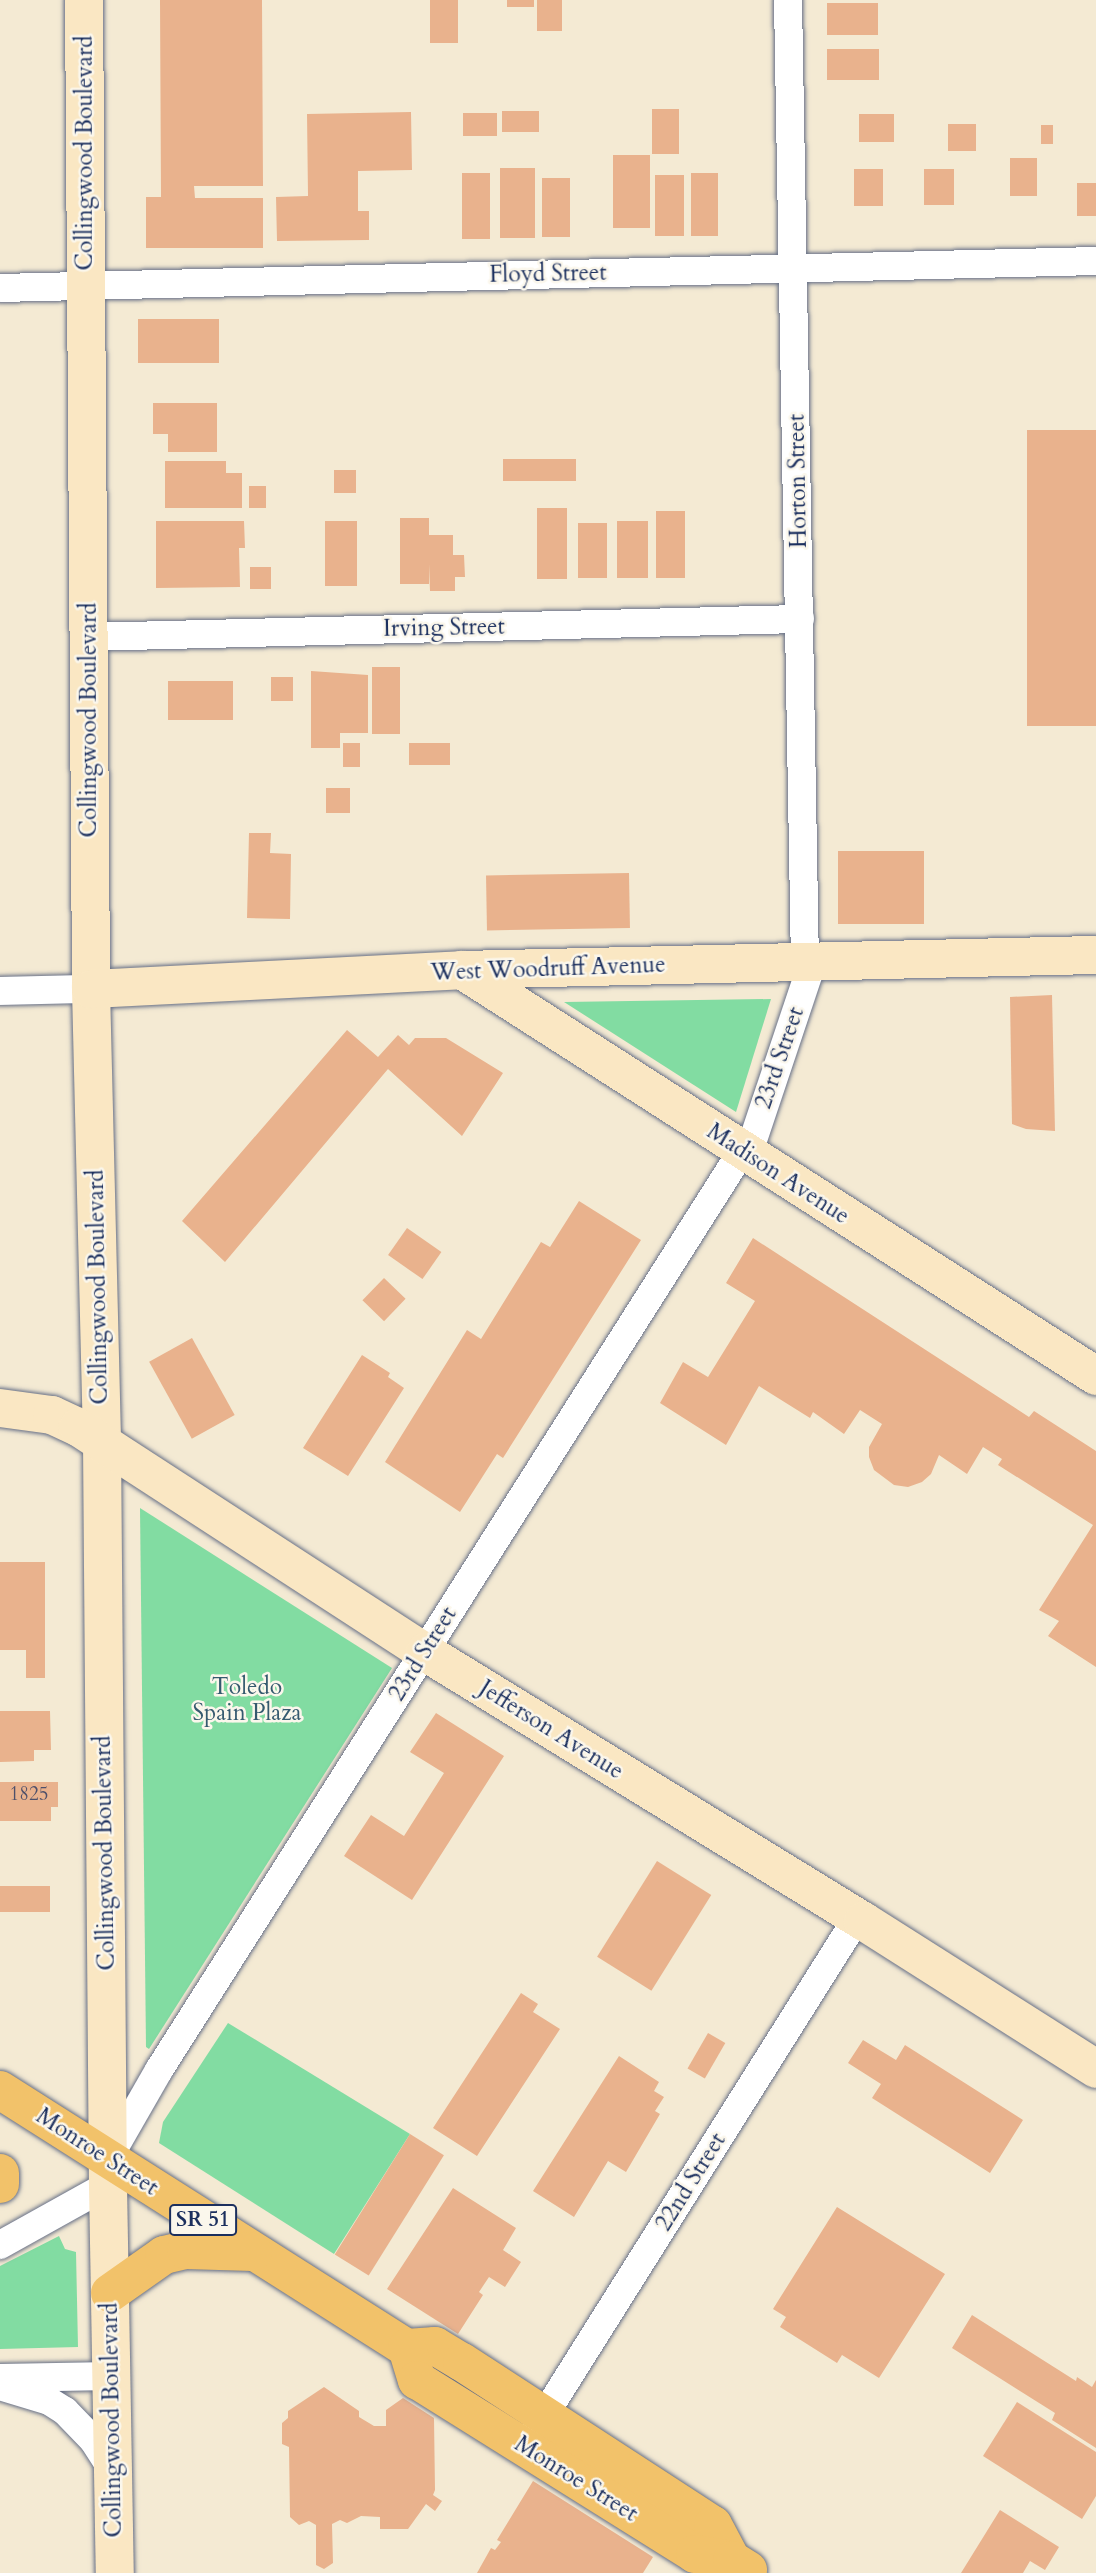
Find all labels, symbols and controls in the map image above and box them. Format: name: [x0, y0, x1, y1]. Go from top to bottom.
street label: Collingwood Boulevard: [71, 35, 99, 271]
street label: Floyd Street: [489, 259, 607, 289]
street label: Horton Street: [783, 414, 813, 548]
street label: Collingwood Boulevard: [75, 602, 103, 838]
street label: Irving Street: [383, 613, 505, 643]
street label: West Woodruff Avenue: [430, 951, 666, 987]
street label: 23rd Street: [750, 1004, 810, 1112]
street label: Madison Avenue: [702, 1118, 854, 1230]
street label: Collingwood Boulevard: [82, 1169, 114, 1405]
street label: 23rd Street: [383, 1602, 463, 1706]
park label: Toledo Spain Plaza: [192, 1673, 302, 1727]
street label: Jefferson Avenue: [474, 1675, 628, 1785]
street label: Collingwood Boulevard: [89, 1735, 121, 1971]
house number: 1825: [10, 1784, 48, 1806]
street label: Monroe Street: [31, 2102, 163, 2202]
street label: 22nd Street: [650, 2128, 732, 2236]
road number: SR 51: [168, 2202, 238, 2238]
street label: Collingwood Boulevard: [96, 2302, 128, 2538]
street label: Monroe Street: [509, 2430, 643, 2528]

